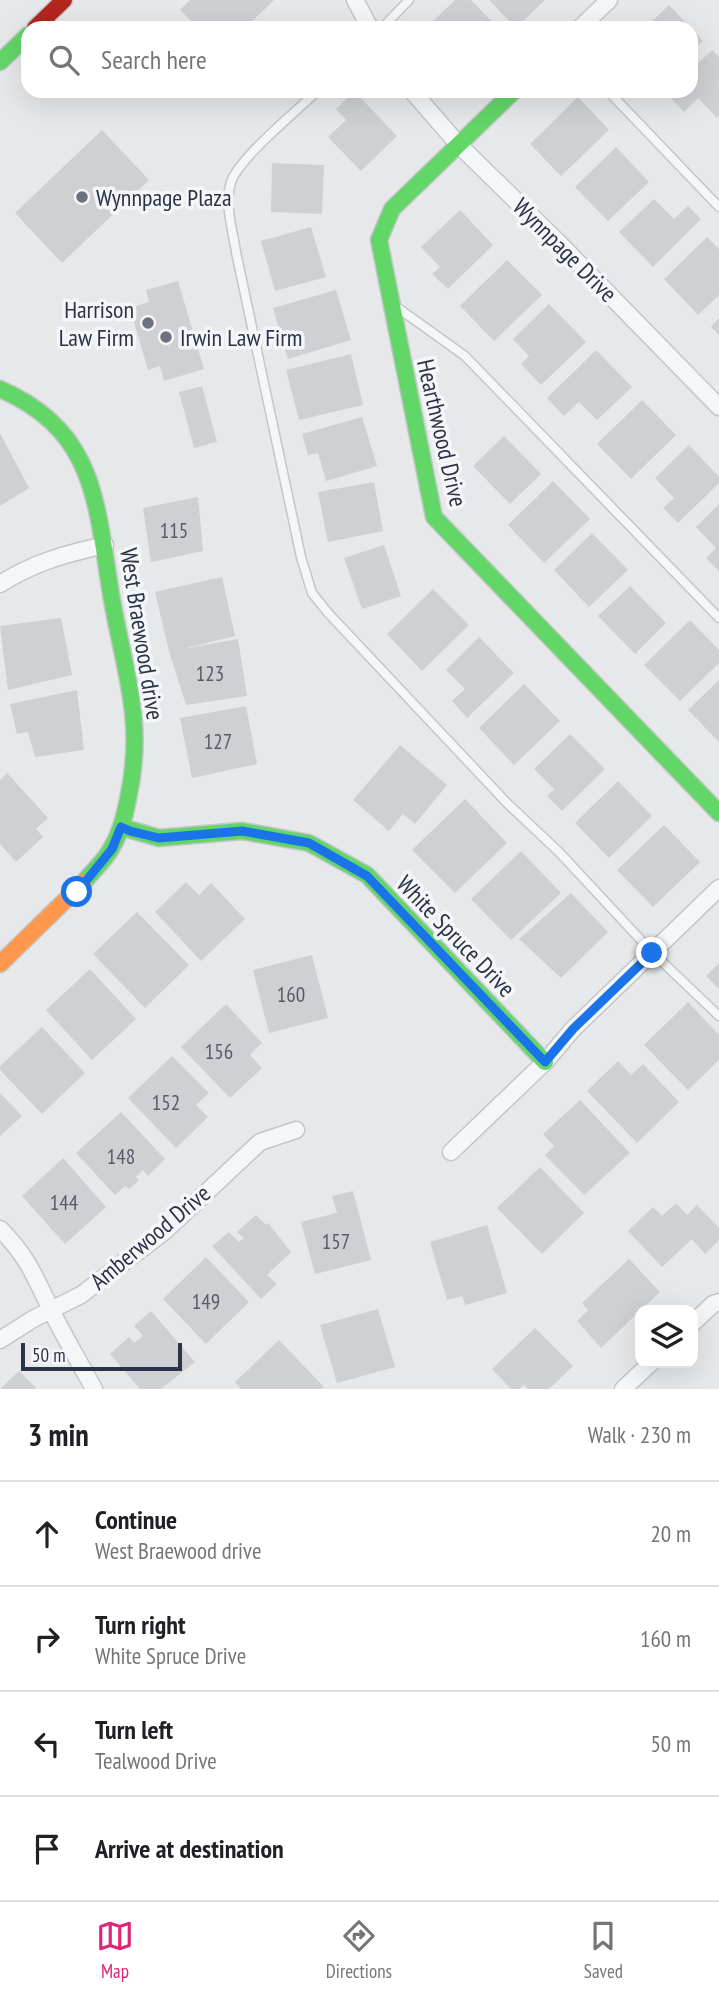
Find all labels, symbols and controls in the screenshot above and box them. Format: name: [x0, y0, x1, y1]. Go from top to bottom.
search box: [21, 21, 698, 98]
icon: search: [45, 41, 83, 79]
text: Search here: [101, 43, 207, 76]
place label: Wynnpage Plaza: [96, 182, 232, 213]
marker: Wynnpage Plaza: [74, 189, 90, 205]
street label: Wynnpage Drive: [506, 191, 624, 309]
place label: Harrison Law Firm: [59, 294, 134, 353]
marker: Harrison Law Firm: [140, 315, 156, 331]
place label: Irwin Law Firm: [180, 322, 303, 353]
marker: Irwin Law Firm: [158, 329, 174, 345]
street label: Hearthwood Drive: [410, 356, 474, 510]
house number: 115: [160, 517, 188, 544]
street label: West Braewood drive: [113, 546, 171, 722]
house number: 123: [196, 660, 224, 687]
house number: 127: [204, 728, 232, 755]
street label: White Spruce Drive: [390, 868, 522, 1004]
route start: [61, 876, 92, 907]
route end: [636, 937, 667, 968]
house number: 160: [277, 981, 305, 1008]
house number: 156: [205, 1038, 233, 1065]
house number: 152: [152, 1089, 180, 1116]
house number: 148: [107, 1143, 135, 1170]
street label: Amberwood Drive: [83, 1178, 217, 1296]
house number: 144: [50, 1189, 79, 1216]
house number: 157: [322, 1228, 350, 1255]
house number: 149: [192, 1288, 220, 1315]
map controls: [635, 1305, 698, 1368]
button: layers: [635, 1305, 698, 1368]
scale bar: [21, 1340, 182, 1372]
text: 50 m: [32, 1343, 66, 1367]
text: 3 min: [28, 1415, 89, 1454]
text: Walk · 230 m: [588, 1420, 691, 1449]
text: Continue: [95, 1503, 177, 1536]
icon: ahead: [28, 1515, 66, 1553]
text: 20 m: [650, 1519, 691, 1548]
text: West Braewood drive: [95, 1536, 262, 1565]
text: Turn right: [95, 1608, 186, 1641]
icon: right: [28, 1620, 66, 1658]
text: 160 m: [640, 1624, 691, 1653]
text: White Spruce Drive: [95, 1641, 246, 1670]
text: Turn left: [95, 1713, 173, 1746]
icon: left: [28, 1725, 66, 1763]
text: 50 m: [650, 1729, 691, 1758]
text: Tealwood Drive: [95, 1746, 217, 1775]
icon: arrive: [28, 1830, 66, 1868]
text: Arrive at destination: [95, 1832, 284, 1865]
tab: Map: [96, 1917, 134, 1983]
tab: Directions: [326, 1917, 392, 1983]
tab: Saved: [584, 1917, 623, 1983]

